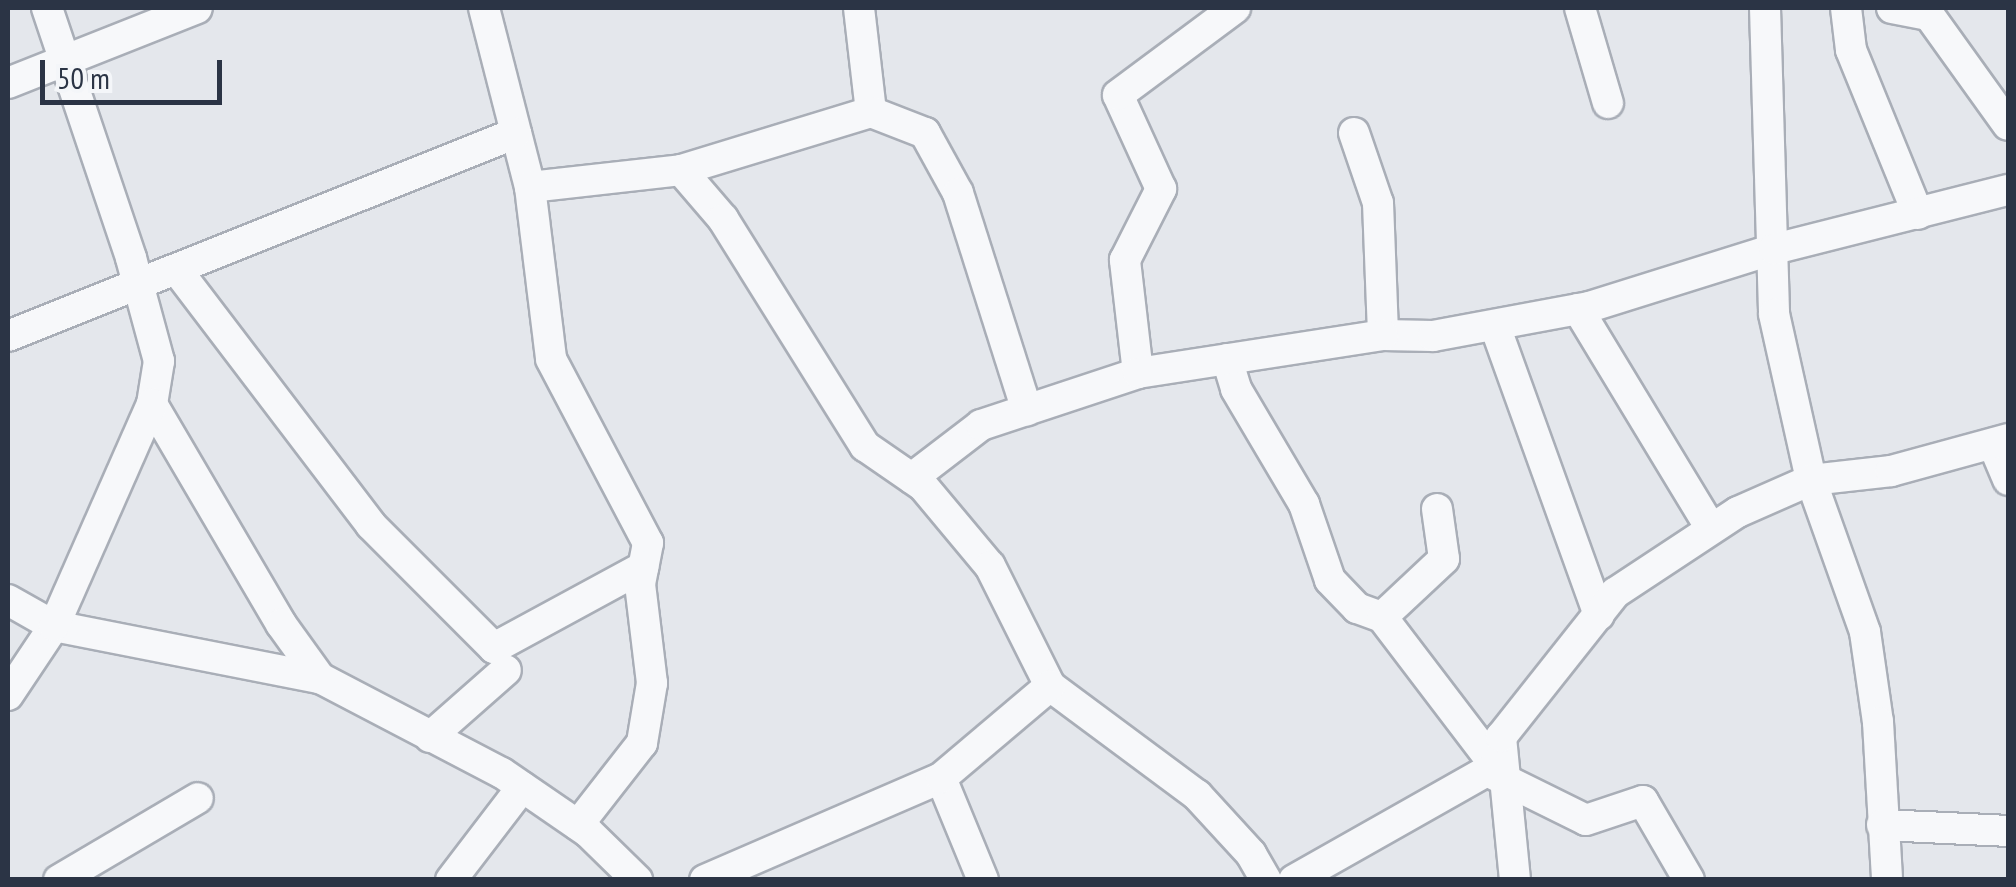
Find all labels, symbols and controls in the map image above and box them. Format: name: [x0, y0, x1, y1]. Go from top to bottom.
scale bar: [45, 40, 228, 102]
text: 50 m: [57, 58, 110, 97]

